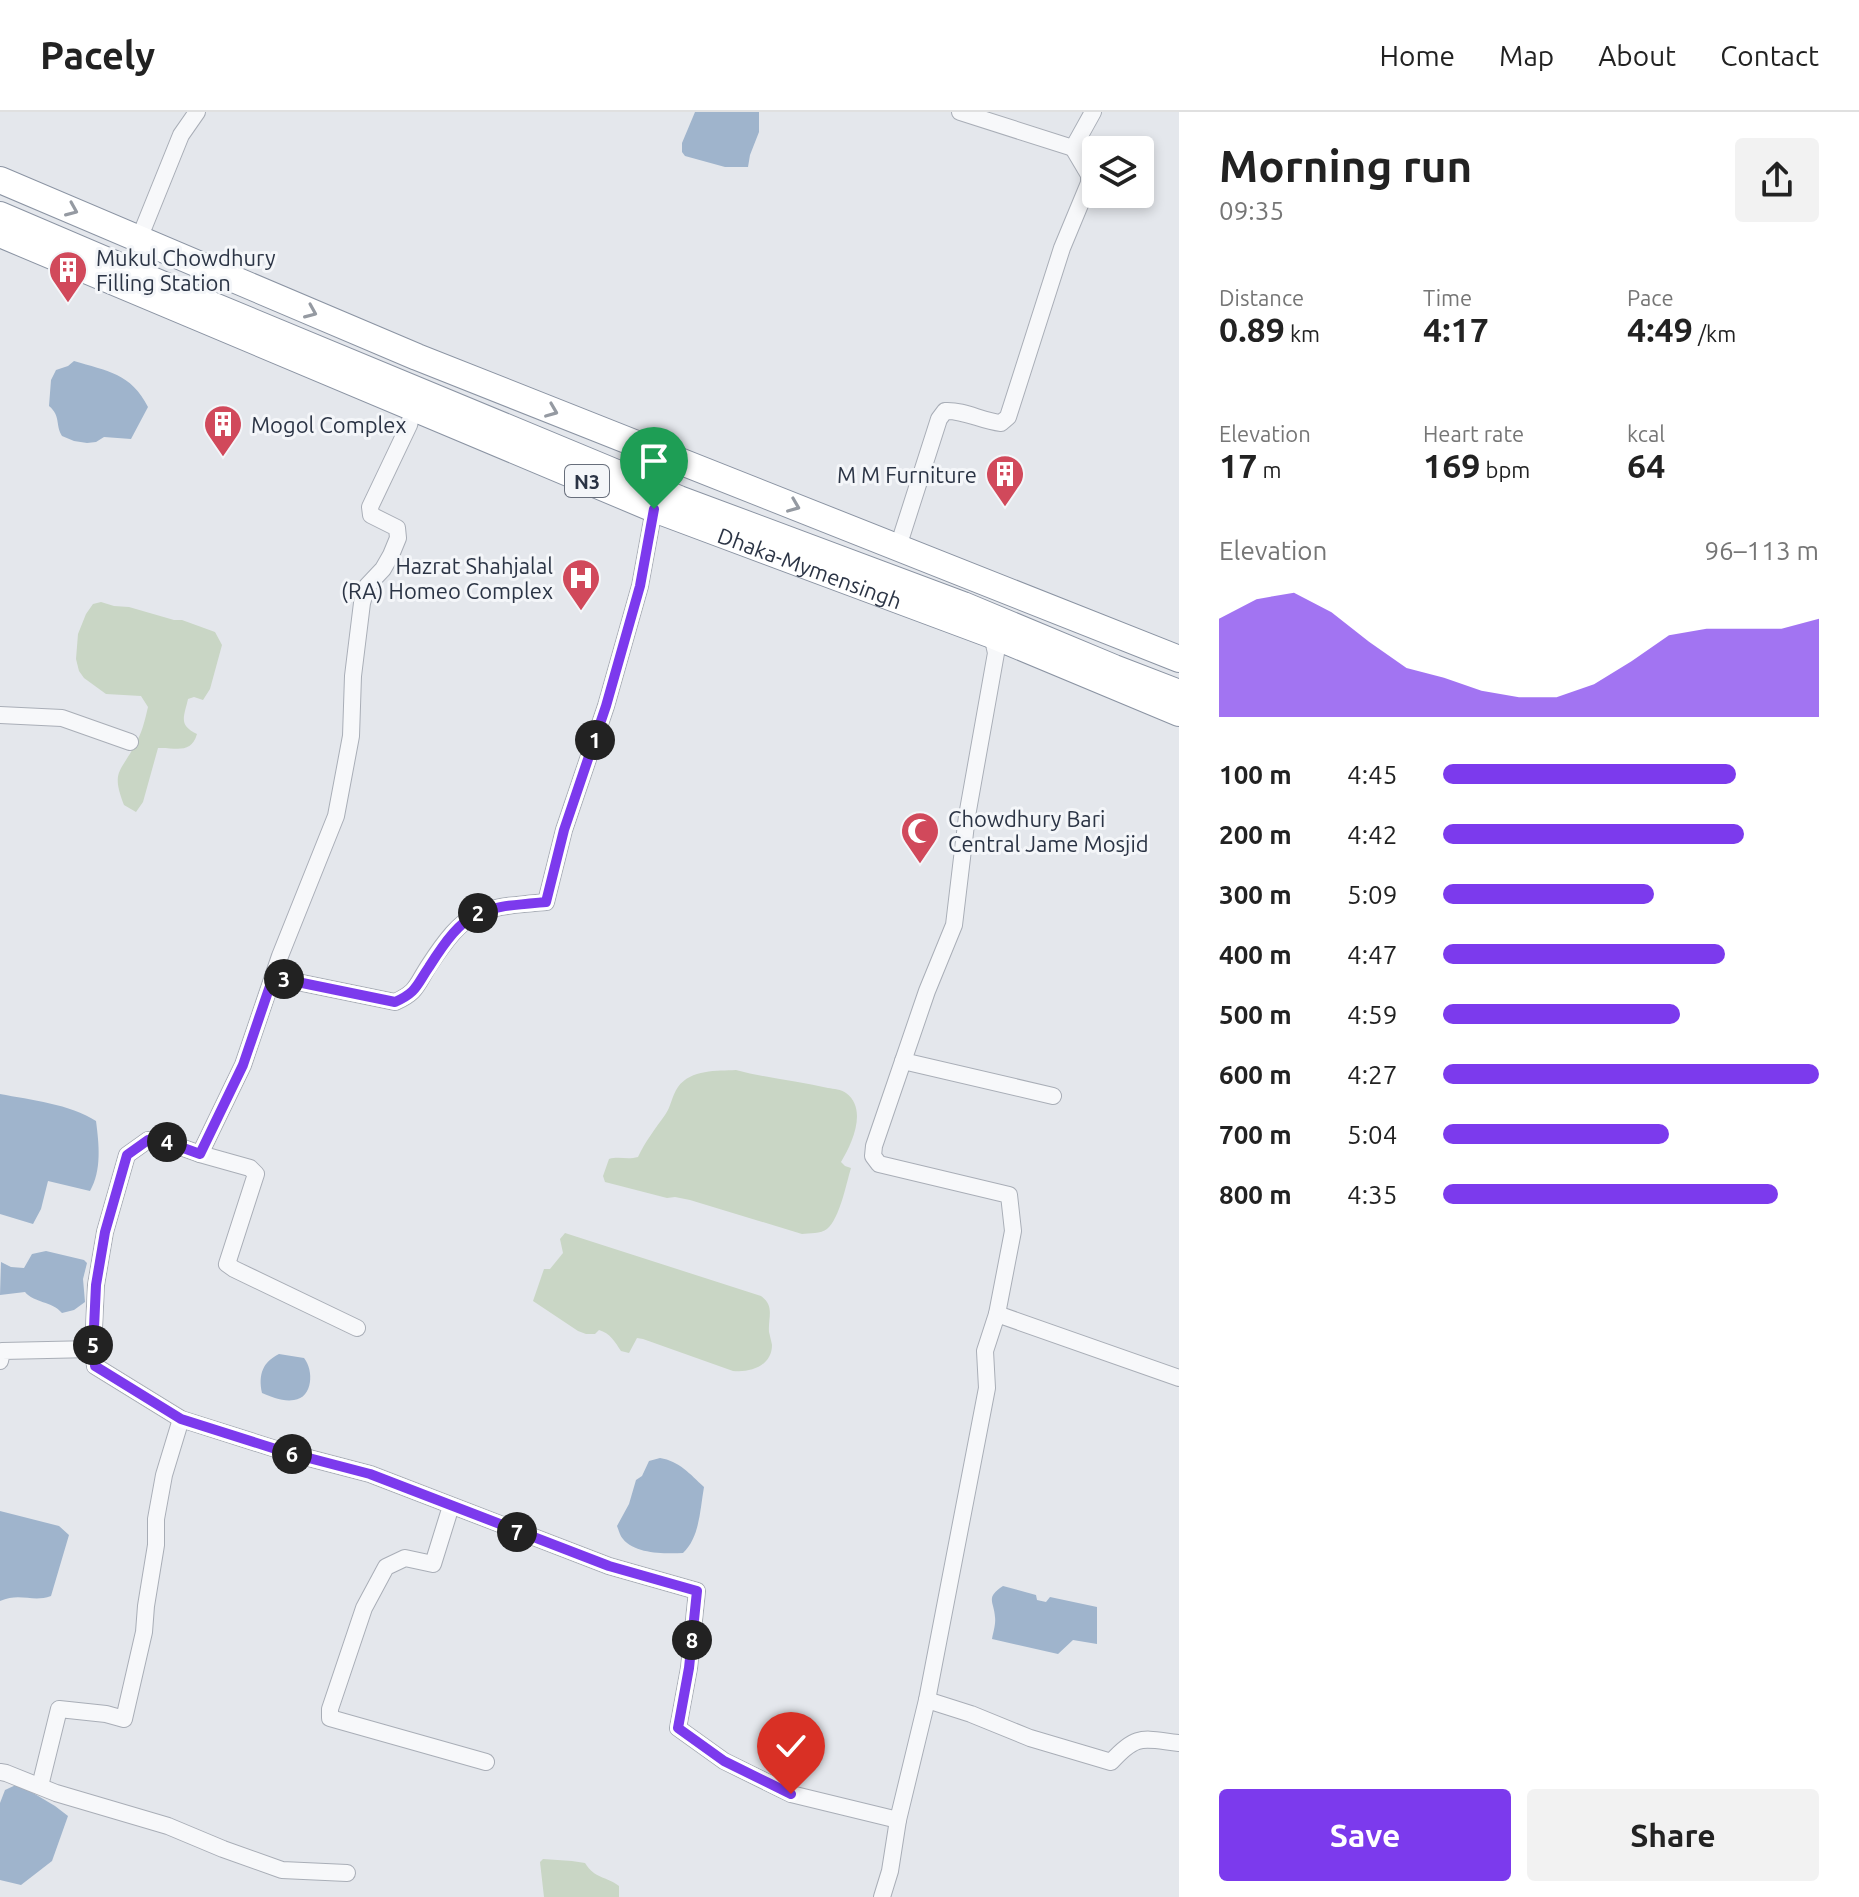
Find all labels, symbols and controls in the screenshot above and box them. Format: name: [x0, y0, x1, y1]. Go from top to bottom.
text: Pacely: [40, 34, 155, 76]
text: Home: [1380, 40, 1455, 71]
text: Map: [1499, 40, 1554, 71]
text: About: [1598, 40, 1676, 71]
text: Contact: [1720, 40, 1819, 71]
map controls: [1082, 136, 1154, 208]
button: layers: [1082, 136, 1154, 208]
button: share: [1735, 138, 1819, 222]
text: Morning run: [1219, 141, 1472, 190]
text: 09:35: [1219, 196, 1284, 225]
one-way arrow: [64, 201, 78, 217]
place label: Mukul Chowdhury Filling Station: [96, 245, 276, 295]
building icon: Mukul Chowdhury Filling Station: [47, 249, 89, 304]
text: Distance: [1219, 285, 1304, 310]
text: Time: [1423, 285, 1472, 310]
text: Pace: [1627, 285, 1674, 310]
one-way arrow: [303, 303, 317, 319]
text: 0.89: [1219, 310, 1285, 348]
text: 4:17: [1423, 310, 1489, 348]
text: 4:49: [1627, 310, 1693, 348]
text: km: [1285, 321, 1320, 346]
text: /km: [1693, 321, 1736, 346]
one-way arrow: [544, 401, 558, 418]
building icon: Mogol Complex: [202, 403, 244, 458]
place label: Mogol Complex: [251, 412, 407, 437]
text: Elevation: [1219, 421, 1311, 446]
text: Heart rate: [1423, 421, 1524, 446]
text: kcal: [1627, 421, 1665, 446]
pin: [620, 427, 688, 509]
icon: arrive: [632, 439, 676, 483]
text: 17: [1219, 446, 1257, 484]
text: 169: [1423, 446, 1481, 484]
text: 64: [1627, 446, 1665, 484]
building icon: M M Furniture: [984, 453, 1026, 508]
text: m: [1257, 457, 1281, 482]
text: bpm: [1481, 457, 1530, 482]
place label: M M Furniture: [837, 462, 977, 487]
road number: N3: [565, 465, 609, 497]
one-way arrow: [786, 496, 800, 513]
street label: Dhaka-Mymensingh: [715, 522, 905, 613]
text: Elevation: [1219, 536, 1327, 565]
text: 96–113 m: [1704, 536, 1819, 565]
place label: Hazrat Shahjalal (RA) Homeo Complex: [341, 553, 553, 604]
hospital icon: Hazrat Shahjalal (RA) Homeo Complex: [560, 557, 602, 612]
pin: 1: [575, 720, 615, 760]
text: 1: [589, 727, 601, 752]
text: 100 m: [1219, 760, 1292, 789]
text: 4:45: [1347, 760, 1397, 789]
place label: Chowdhury Bari Central Jame Mosjid: [948, 806, 1149, 856]
mosque icon: Chowdhury Bari Central Jame Mosjid: [899, 810, 941, 865]
text: 200 m: [1219, 820, 1292, 849]
text: 4:42: [1347, 820, 1397, 849]
text: 300 m: [1219, 880, 1292, 909]
text: 5:09: [1347, 880, 1397, 909]
pin: 2: [458, 893, 498, 933]
text: 2: [472, 900, 484, 925]
text: 400 m: [1219, 940, 1292, 969]
text: 4:47: [1347, 940, 1397, 969]
pin: 3: [264, 959, 304, 999]
text: 3: [278, 966, 290, 991]
text: 500 m: [1219, 1000, 1292, 1029]
text: 4:59: [1347, 1000, 1397, 1029]
text: 600 m: [1219, 1060, 1292, 1089]
text: 4:27: [1347, 1060, 1397, 1089]
text: 700 m: [1219, 1120, 1292, 1149]
text: 5:04: [1347, 1120, 1397, 1149]
pin: 4: [147, 1122, 187, 1162]
text: 4: [161, 1129, 173, 1154]
text: 800 m: [1219, 1180, 1292, 1209]
text: 4:35: [1347, 1180, 1397, 1209]
pin: 5: [73, 1325, 113, 1365]
text: 5: [87, 1332, 99, 1357]
pin: 6: [272, 1434, 312, 1474]
text: 6: [286, 1441, 298, 1466]
pin: 7: [497, 1512, 537, 1552]
text: 7: [511, 1519, 523, 1544]
pin: 8: [672, 1620, 712, 1660]
text: 8: [686, 1627, 698, 1652]
pin: [757, 1712, 825, 1794]
icon: check: [769, 1724, 813, 1768]
button: Save: [1219, 1789, 1511, 1881]
button: Share: [1527, 1789, 1819, 1881]

